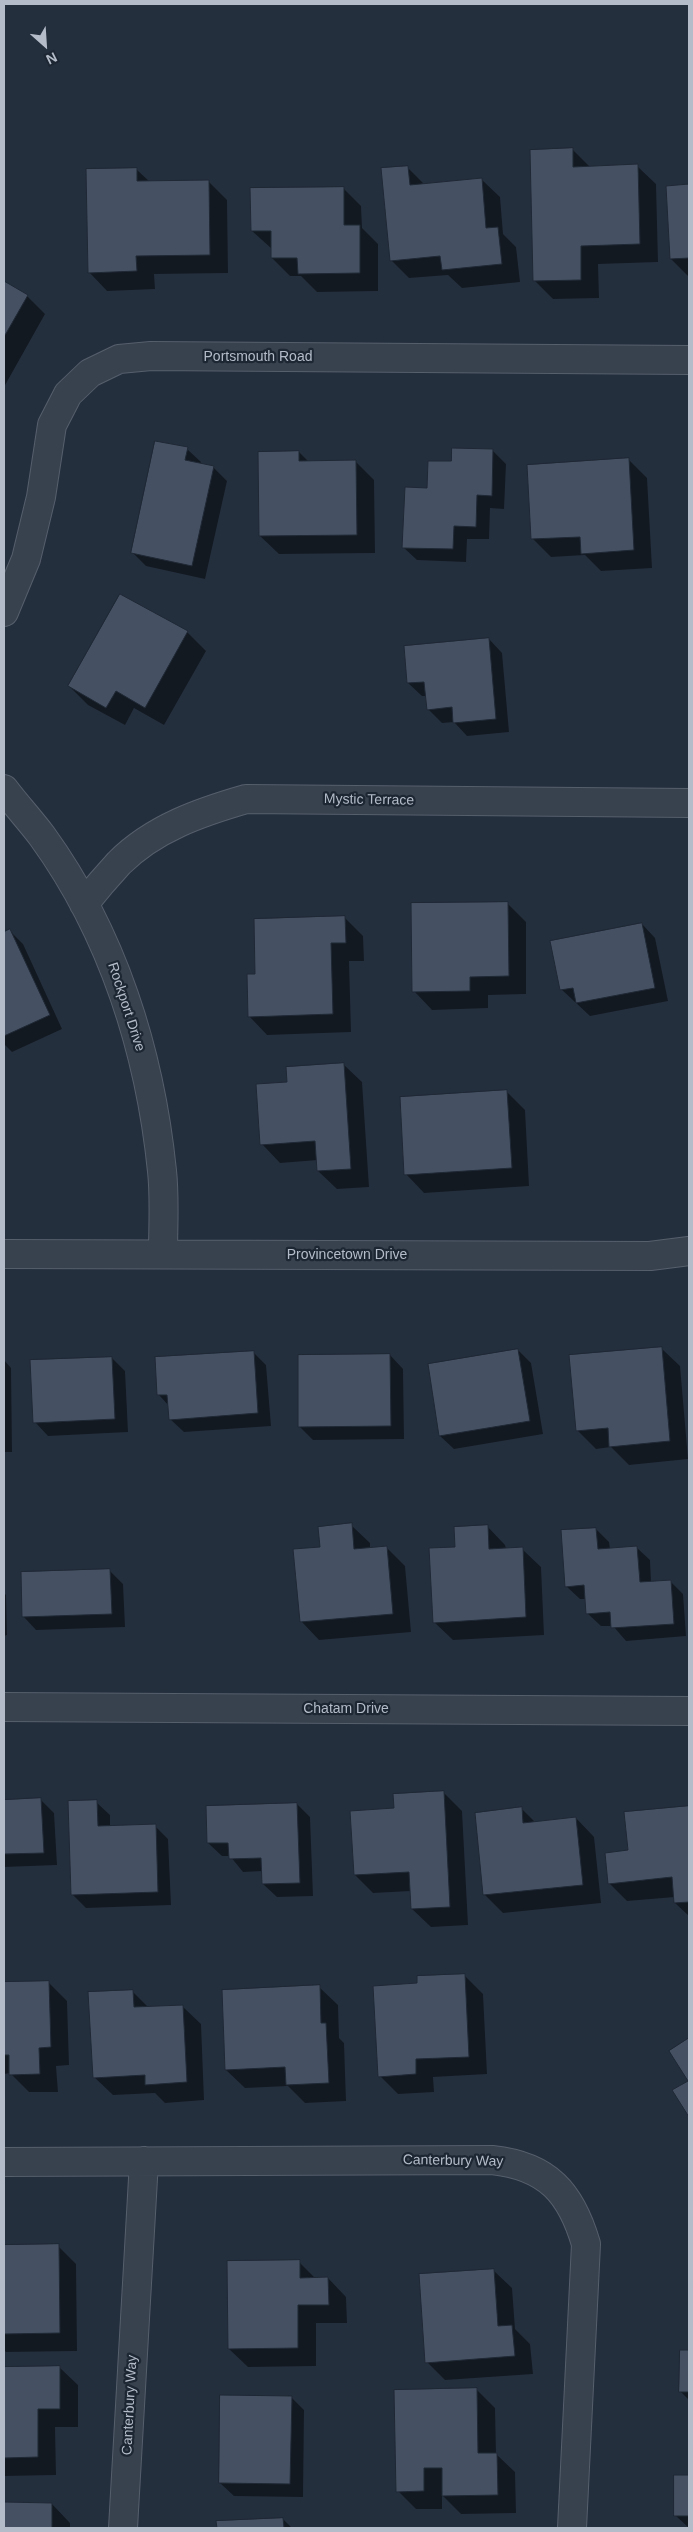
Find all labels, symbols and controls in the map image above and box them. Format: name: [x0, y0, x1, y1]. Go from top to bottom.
north arrow: [20, 20, 70, 70]
text: N: [44, 49, 60, 68]
street label: Portsmouth Road: [204, 349, 312, 365]
street label: Mystic Terrace: [324, 791, 414, 809]
street label: Rockport Drive: [104, 960, 148, 1054]
street label: Provincetown Drive: [287, 1247, 407, 1263]
street label: Chatam Drive: [303, 1701, 389, 1717]
street label: Canterbury Way: [403, 2152, 503, 2170]
street label: Canterbury Way: [119, 2354, 141, 2456]

